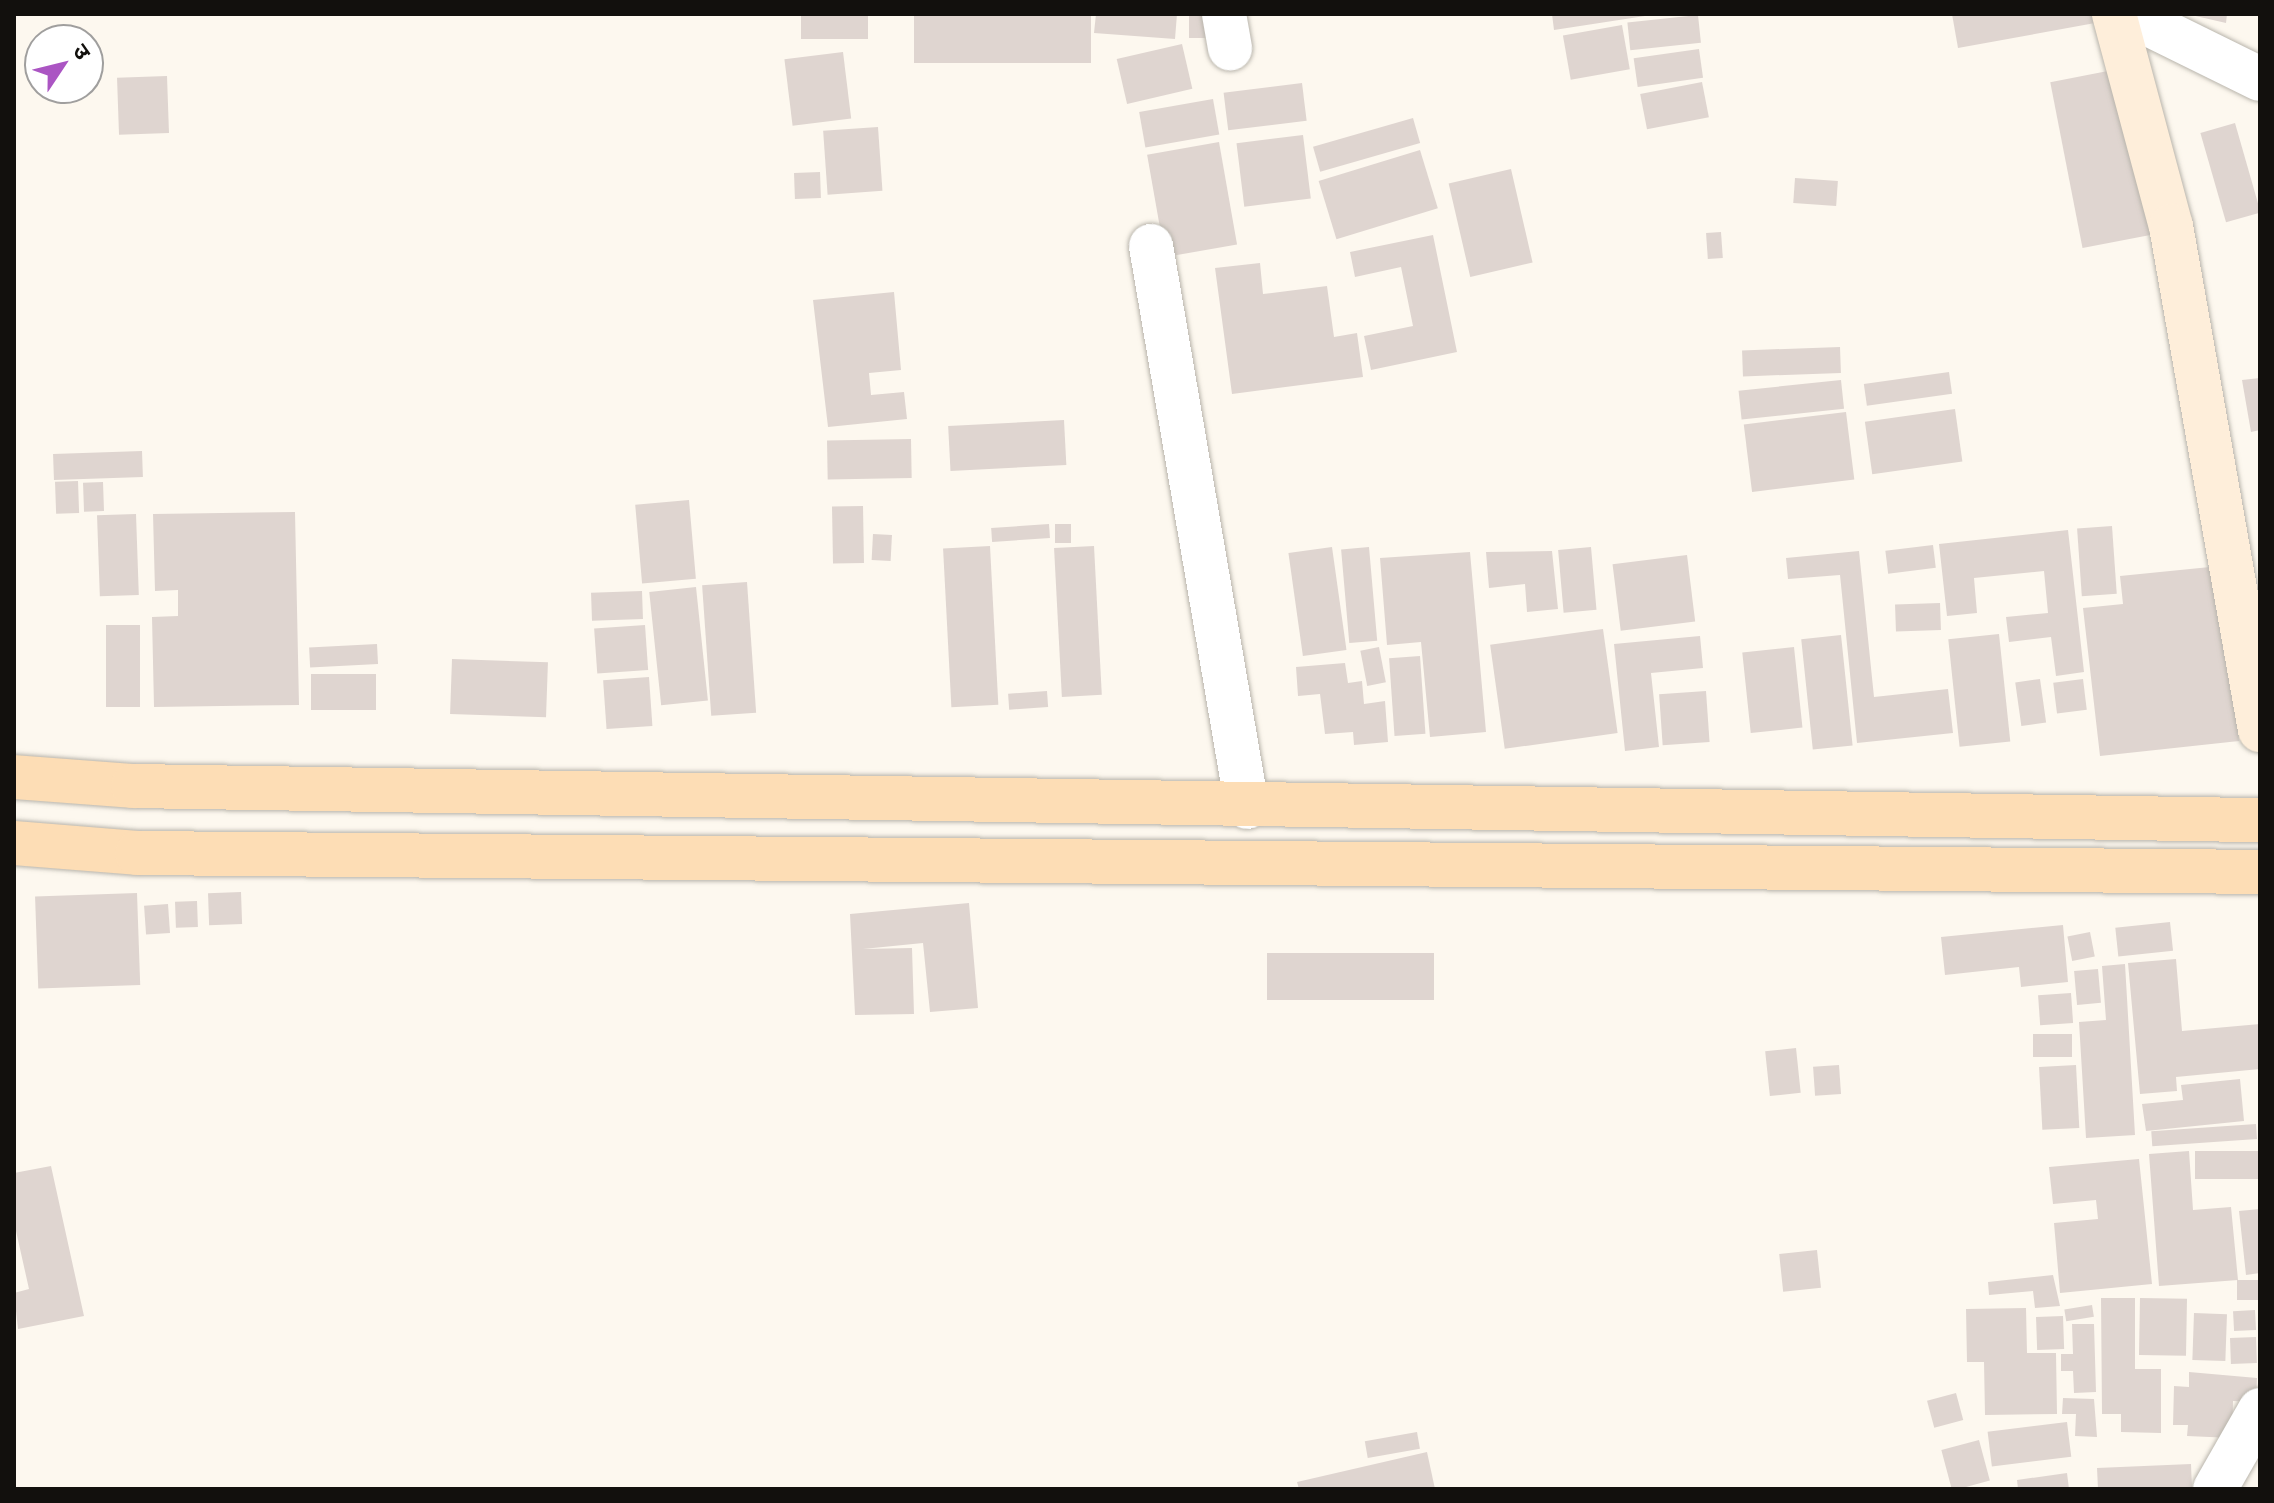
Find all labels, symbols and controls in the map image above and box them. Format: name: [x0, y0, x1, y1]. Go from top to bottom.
north arrow: [24, 24, 104, 104]
text: उ: [66, 38, 98, 65]

